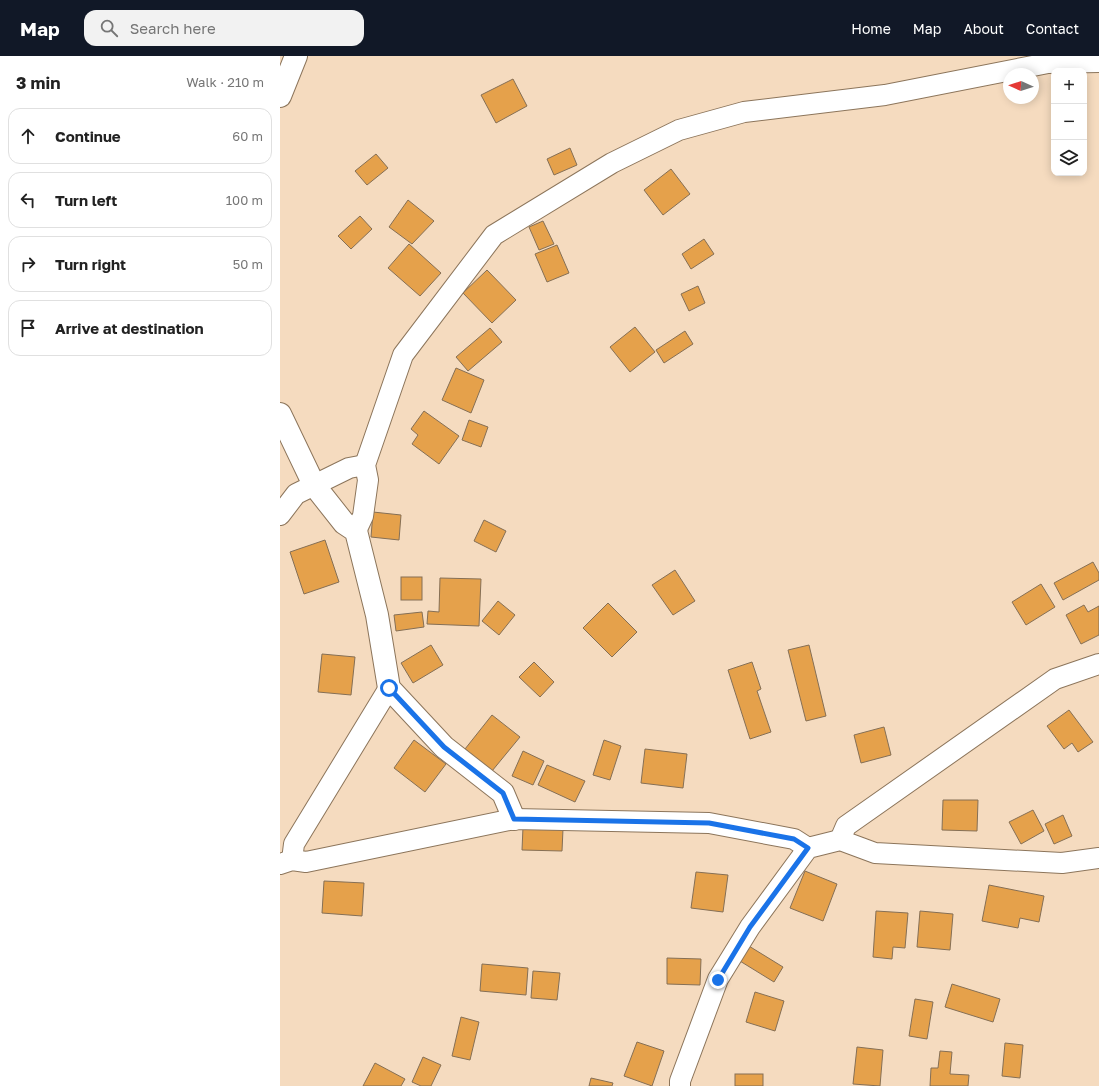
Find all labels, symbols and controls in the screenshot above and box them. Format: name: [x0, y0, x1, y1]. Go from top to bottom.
search box: [84, 10, 364, 46]
text: Map: [20, 17, 60, 40]
icon: search: [98, 17, 120, 39]
text: Search here: [130, 19, 216, 37]
text: Home: [851, 20, 891, 37]
text: Map: [913, 20, 941, 37]
text: About: [963, 20, 1004, 37]
text: Contact: [1026, 20, 1079, 37]
north arrow: [1003, 68, 1039, 104]
map controls: [1051, 68, 1087, 176]
button: +: [1051, 68, 1087, 104]
text: 3 min: [16, 72, 60, 93]
text: Walk · 210 m: [186, 74, 264, 90]
button: −: [1051, 104, 1087, 140]
icon: ahead: [17, 125, 39, 147]
text: Continue: [55, 127, 121, 145]
text: 60 m: [232, 128, 263, 144]
button: layers: [1051, 140, 1087, 176]
icon: left: [17, 189, 39, 211]
text: Turn left: [55, 191, 117, 209]
text: 100 m: [226, 192, 263, 208]
icon: right: [17, 253, 39, 275]
text: Turn right: [55, 255, 126, 273]
text: 50 m: [233, 256, 263, 272]
icon: arrive: [17, 317, 39, 339]
text: Arrive at destination: [55, 319, 204, 337]
route start: [380, 679, 398, 697]
route end: [709, 971, 727, 989]

